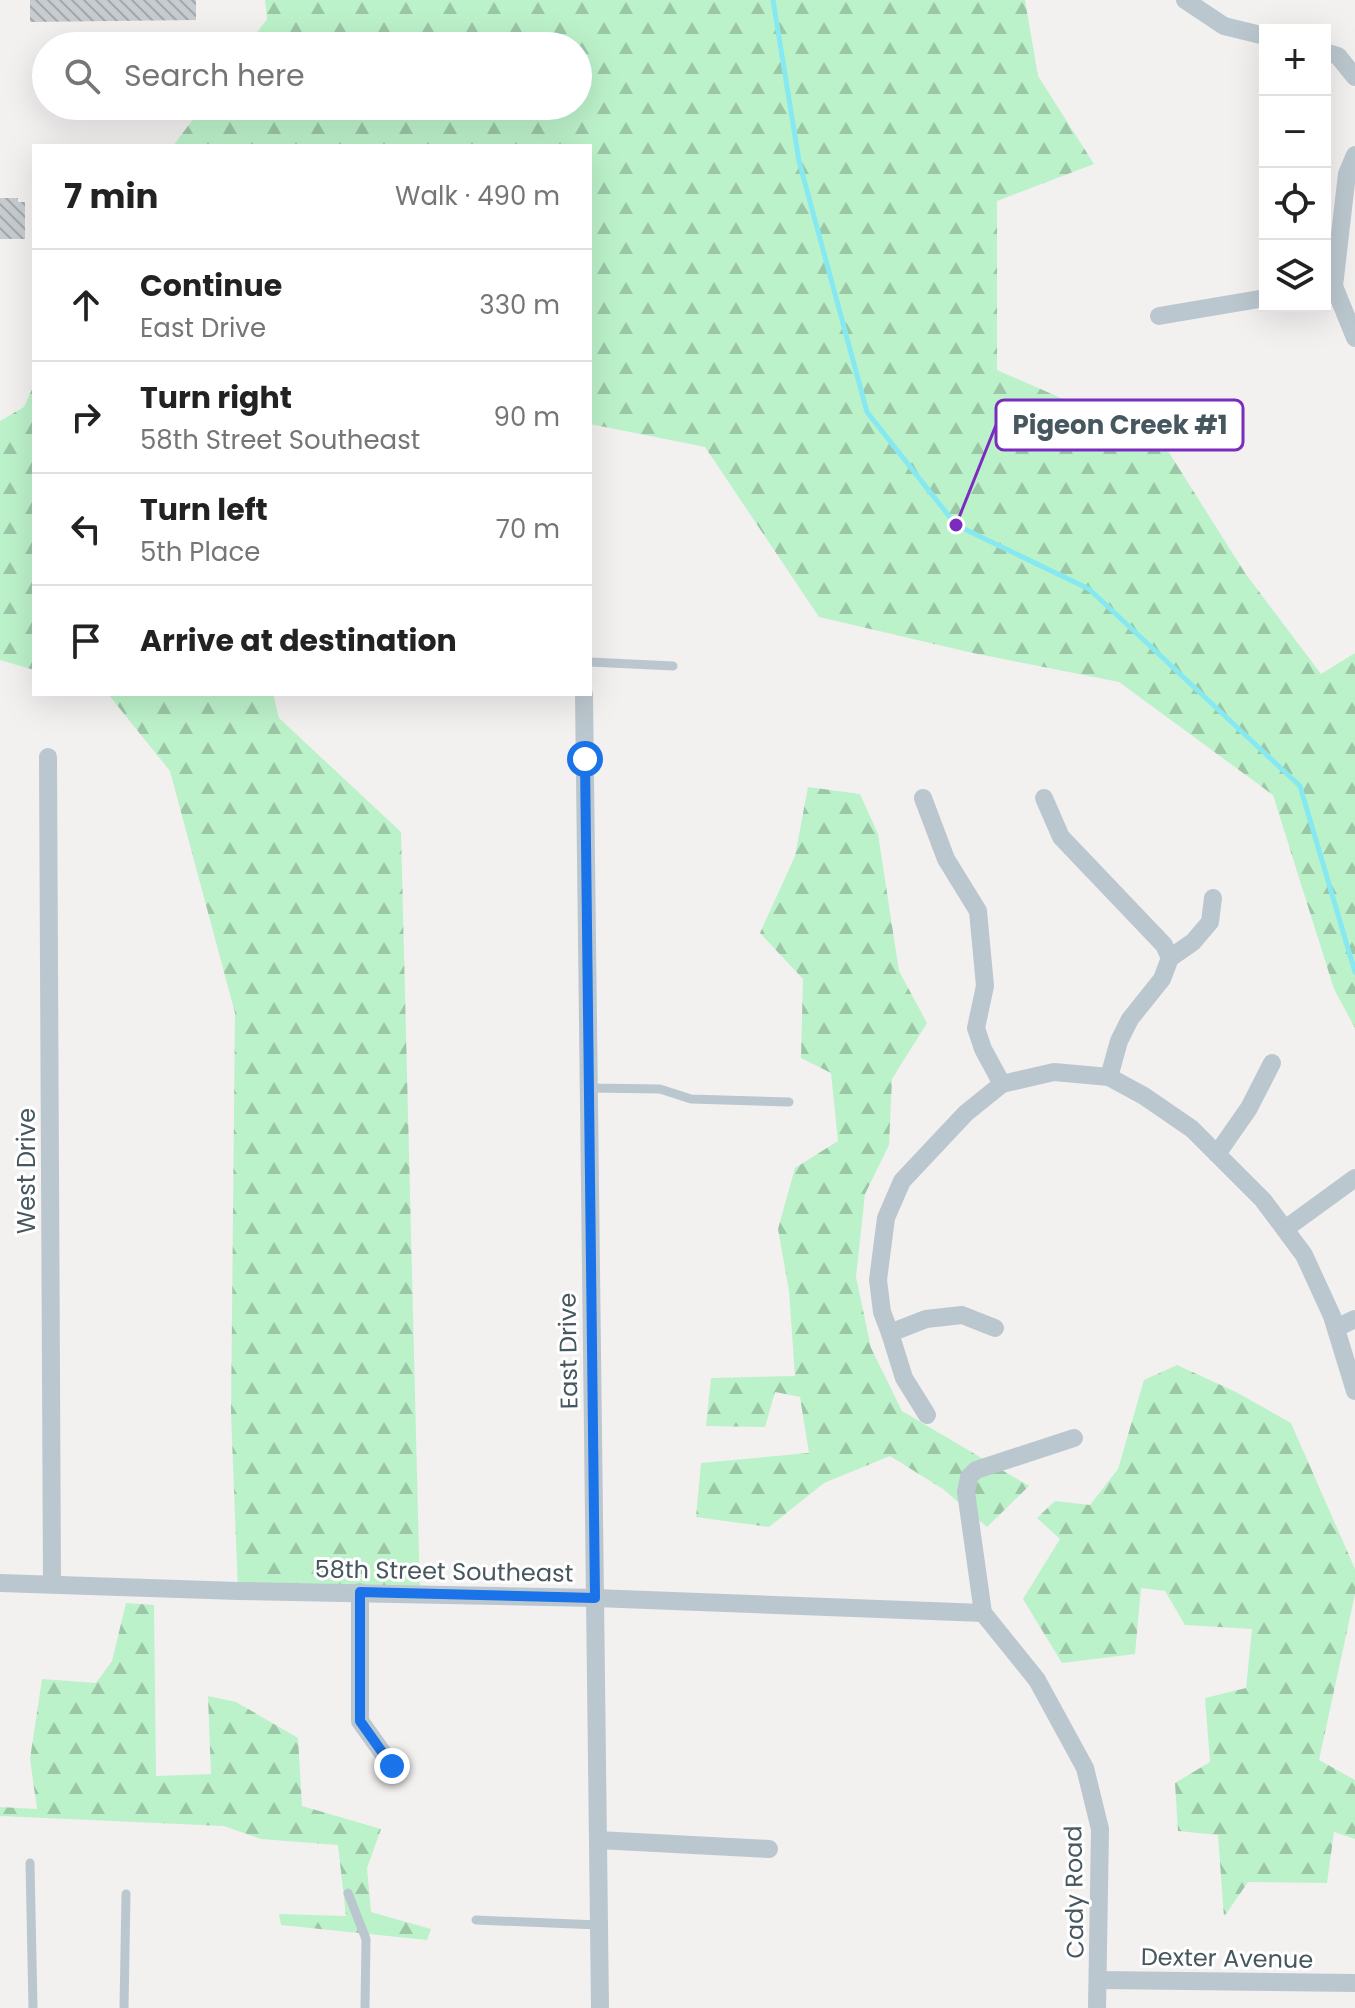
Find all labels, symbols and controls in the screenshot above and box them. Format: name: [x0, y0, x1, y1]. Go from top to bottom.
map controls: [1259, 24, 1331, 312]
button: +: [1259, 24, 1331, 96]
search box: [32, 32, 592, 120]
icon: search: [60, 54, 104, 98]
text: Search here: [124, 54, 305, 97]
button: −: [1259, 96, 1331, 168]
button: locate: [1259, 168, 1331, 240]
text: 7 min: [64, 172, 158, 220]
text: Walk · 490 m: [395, 178, 560, 214]
button: layers: [1259, 240, 1331, 312]
text: Continue: [140, 264, 282, 307]
icon: ahead: [64, 283, 108, 327]
text: 330 m: [479, 287, 560, 323]
text: East Drive: [140, 310, 266, 346]
text: Turn right: [140, 376, 292, 419]
icon: right: [64, 395, 108, 439]
text: 90 m: [494, 399, 560, 435]
callout: Pigeon Creek #1: [996, 400, 1243, 450]
text: Pigeon Creek #1: [1013, 407, 1228, 443]
text: 58th Street Southeast: [140, 422, 420, 458]
text: Turn left: [140, 488, 268, 531]
icon: left: [64, 507, 108, 551]
text: 70 m: [496, 511, 560, 547]
text: 5th Place: [140, 534, 260, 570]
icon: arrive: [64, 619, 108, 663]
text: Arrive at destination: [140, 619, 457, 662]
route start: [567, 741, 603, 777]
street label: West Drive: [10, 1108, 43, 1234]
street label: East Drive: [550, 1293, 586, 1409]
street label: 58th Street Southeast: [314, 1552, 574, 1590]
route end: [374, 1748, 410, 1784]
street label: Cady Road: [1056, 1825, 1092, 1959]
street label: Dexter Avenue: [1140, 1940, 1314, 1976]

